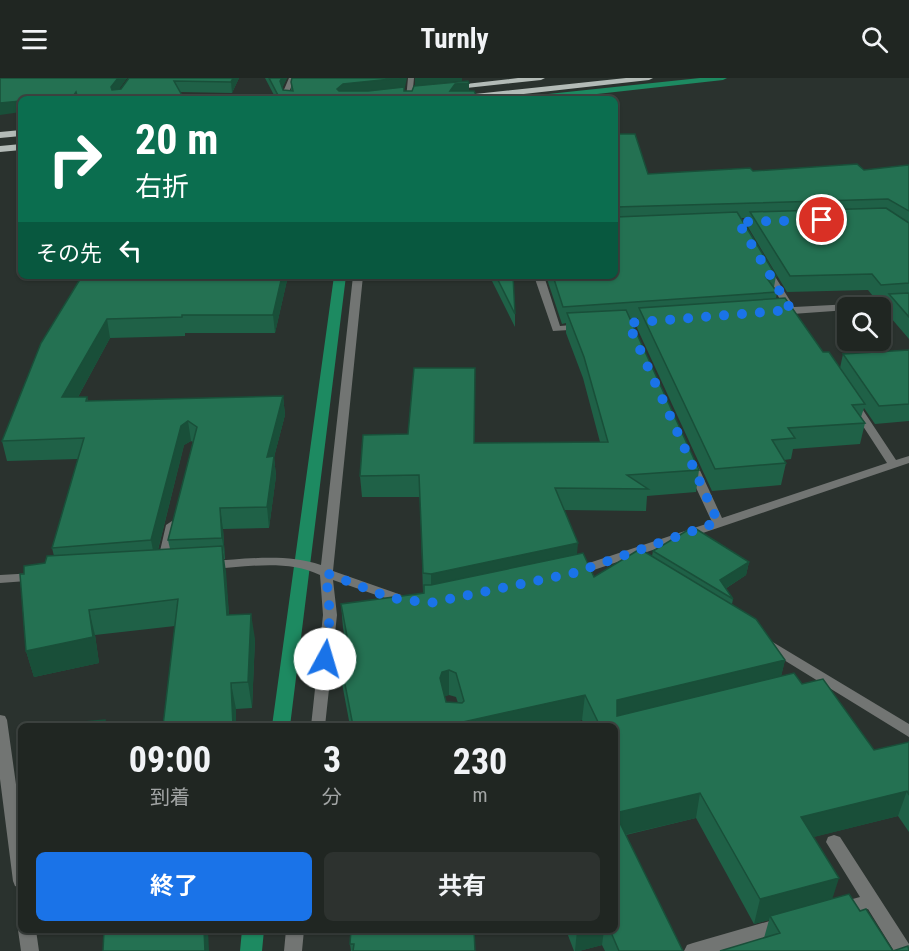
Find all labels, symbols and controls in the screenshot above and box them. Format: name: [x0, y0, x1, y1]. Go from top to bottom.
icon: menu: [18, 23, 51, 56]
text: Turnly: [420, 23, 489, 55]
icon: search: [858, 23, 891, 56]
text: 20 m: [135, 115, 218, 164]
icon: right: [36, 120, 114, 198]
text: 右折: [135, 171, 189, 203]
pin: [796, 194, 847, 245]
icon: arrive: [805, 203, 838, 236]
icon: left: [114, 234, 147, 267]
text: その先: [36, 241, 102, 266]
map controls: [837, 297, 891, 351]
button: search: [837, 297, 891, 351]
position arrow: [293, 627, 357, 691]
text: 09:00: [129, 739, 211, 781]
text: 3: [323, 739, 341, 781]
text: 230: [453, 741, 507, 783]
text: m: [472, 783, 488, 807]
text: 到着: [150, 785, 190, 809]
text: 分: [322, 785, 342, 809]
button: 終了: [36, 852, 312, 921]
button: 共有: [324, 852, 600, 921]

